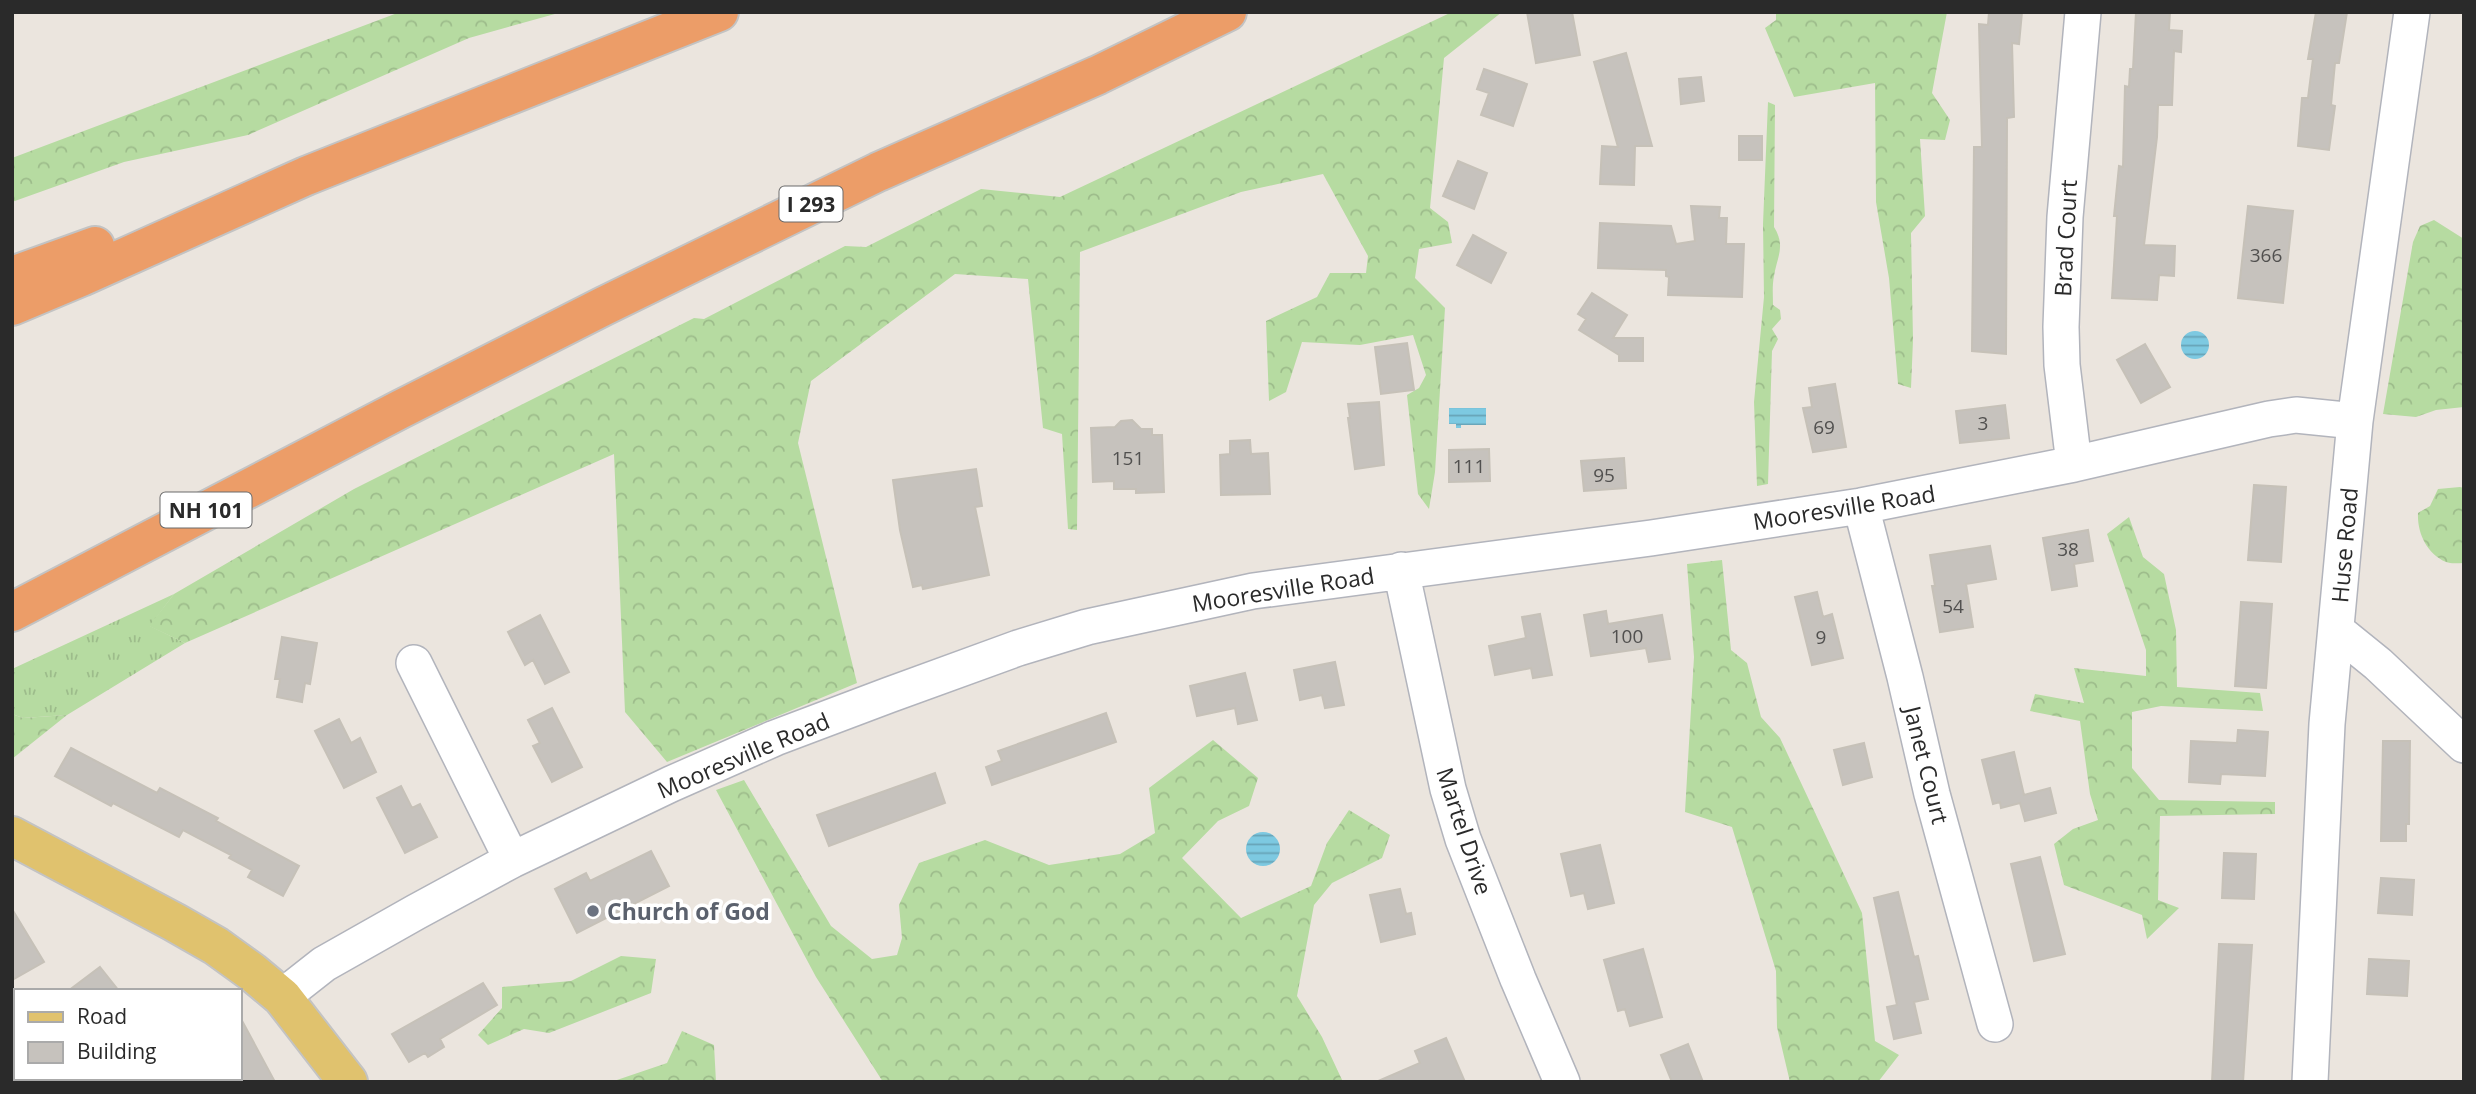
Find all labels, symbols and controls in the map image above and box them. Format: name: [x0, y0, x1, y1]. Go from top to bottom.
street label: Brad Court: [2046, 179, 2084, 297]
road number: I 293: [780, 186, 842, 222]
house number: 366: [2250, 242, 2282, 268]
house number: 3: [1978, 410, 1988, 436]
house number: 69: [1813, 414, 1835, 440]
house number: 151: [1112, 445, 1144, 471]
house number: 111: [1453, 453, 1485, 479]
house number: 95: [1593, 462, 1615, 488]
street label: Mooresville Road: [1750, 477, 1938, 537]
street label: Huse Road: [2323, 486, 2365, 604]
road number: NH 101: [160, 492, 252, 528]
house number: 38: [2057, 536, 2079, 562]
street label: Mooresville Road: [1189, 559, 1377, 619]
house number: 54: [1942, 593, 1964, 619]
house number: 100: [1611, 623, 1643, 649]
house number: 9: [1816, 624, 1826, 650]
street label: Janet Court: [1896, 701, 1957, 827]
street label: Mooresville Road: [652, 704, 834, 806]
street label: Martel Drive: [1429, 763, 1501, 899]
place label: Church of God: [607, 895, 770, 927]
marker: Church of God: [585, 903, 601, 919]
legend: [14, 989, 242, 1080]
text: Road: [77, 1002, 127, 1030]
text: Building: [77, 1037, 156, 1065]

